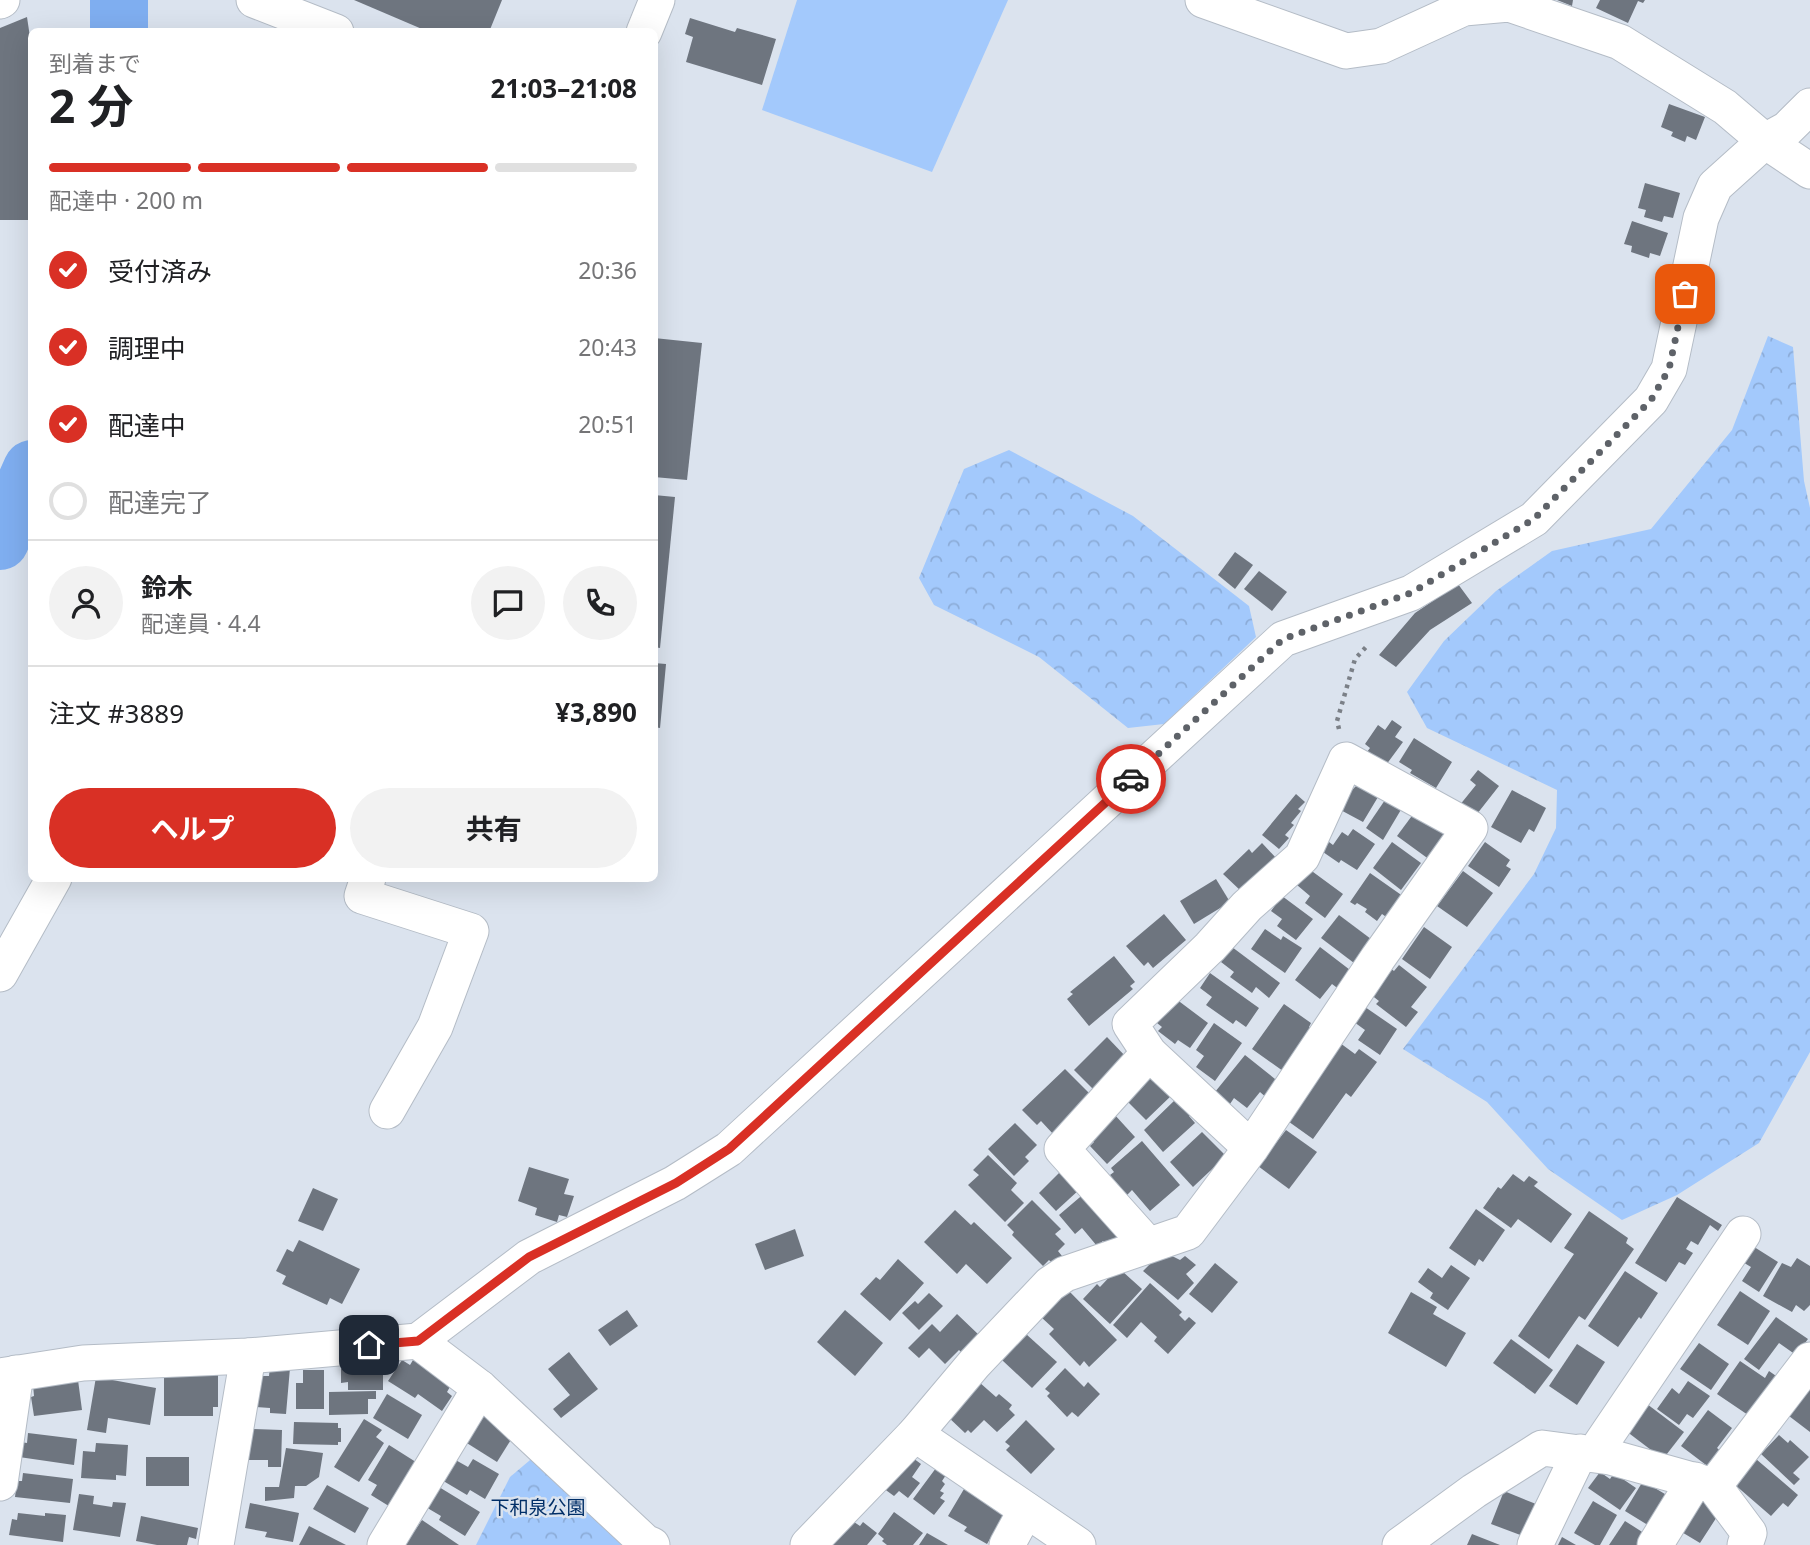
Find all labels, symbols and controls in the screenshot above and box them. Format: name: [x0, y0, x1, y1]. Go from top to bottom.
text: 到着まで: [49, 47, 141, 79]
text: 21:03–21:08: [490, 70, 637, 106]
text: 2 分: [49, 74, 133, 136]
text: 配達中 · 200 m: [49, 184, 203, 216]
icon: check: [49, 251, 87, 289]
text: 受付済み: [108, 253, 212, 289]
text: 20:36: [578, 254, 637, 286]
pin: [1655, 264, 1715, 324]
icon: bag: [1666, 275, 1704, 313]
icon: check: [49, 328, 87, 366]
text: 調理中: [108, 330, 186, 366]
text: 20:43: [578, 331, 637, 363]
icon: check: [49, 405, 87, 443]
text: 配達中: [108, 407, 186, 443]
text: 20:51: [578, 408, 637, 440]
text: 配達完了: [108, 484, 212, 520]
button: person: [49, 566, 123, 640]
button: chat: [471, 566, 545, 640]
button: phone: [563, 566, 637, 640]
text: 鈴木: [141, 569, 193, 605]
text: 配達員 · 4.4: [141, 607, 261, 639]
text: ¥3,890: [555, 694, 637, 730]
text: 注文 #3889: [49, 695, 184, 731]
courier: [1096, 744, 1166, 814]
icon: car: [1112, 760, 1150, 798]
button: ヘルプ: [49, 788, 336, 868]
button: 共有: [350, 788, 637, 868]
pin: [339, 1315, 399, 1375]
icon: home: [350, 1326, 388, 1364]
park label: 下和泉公園: [490, 1494, 586, 1520]

